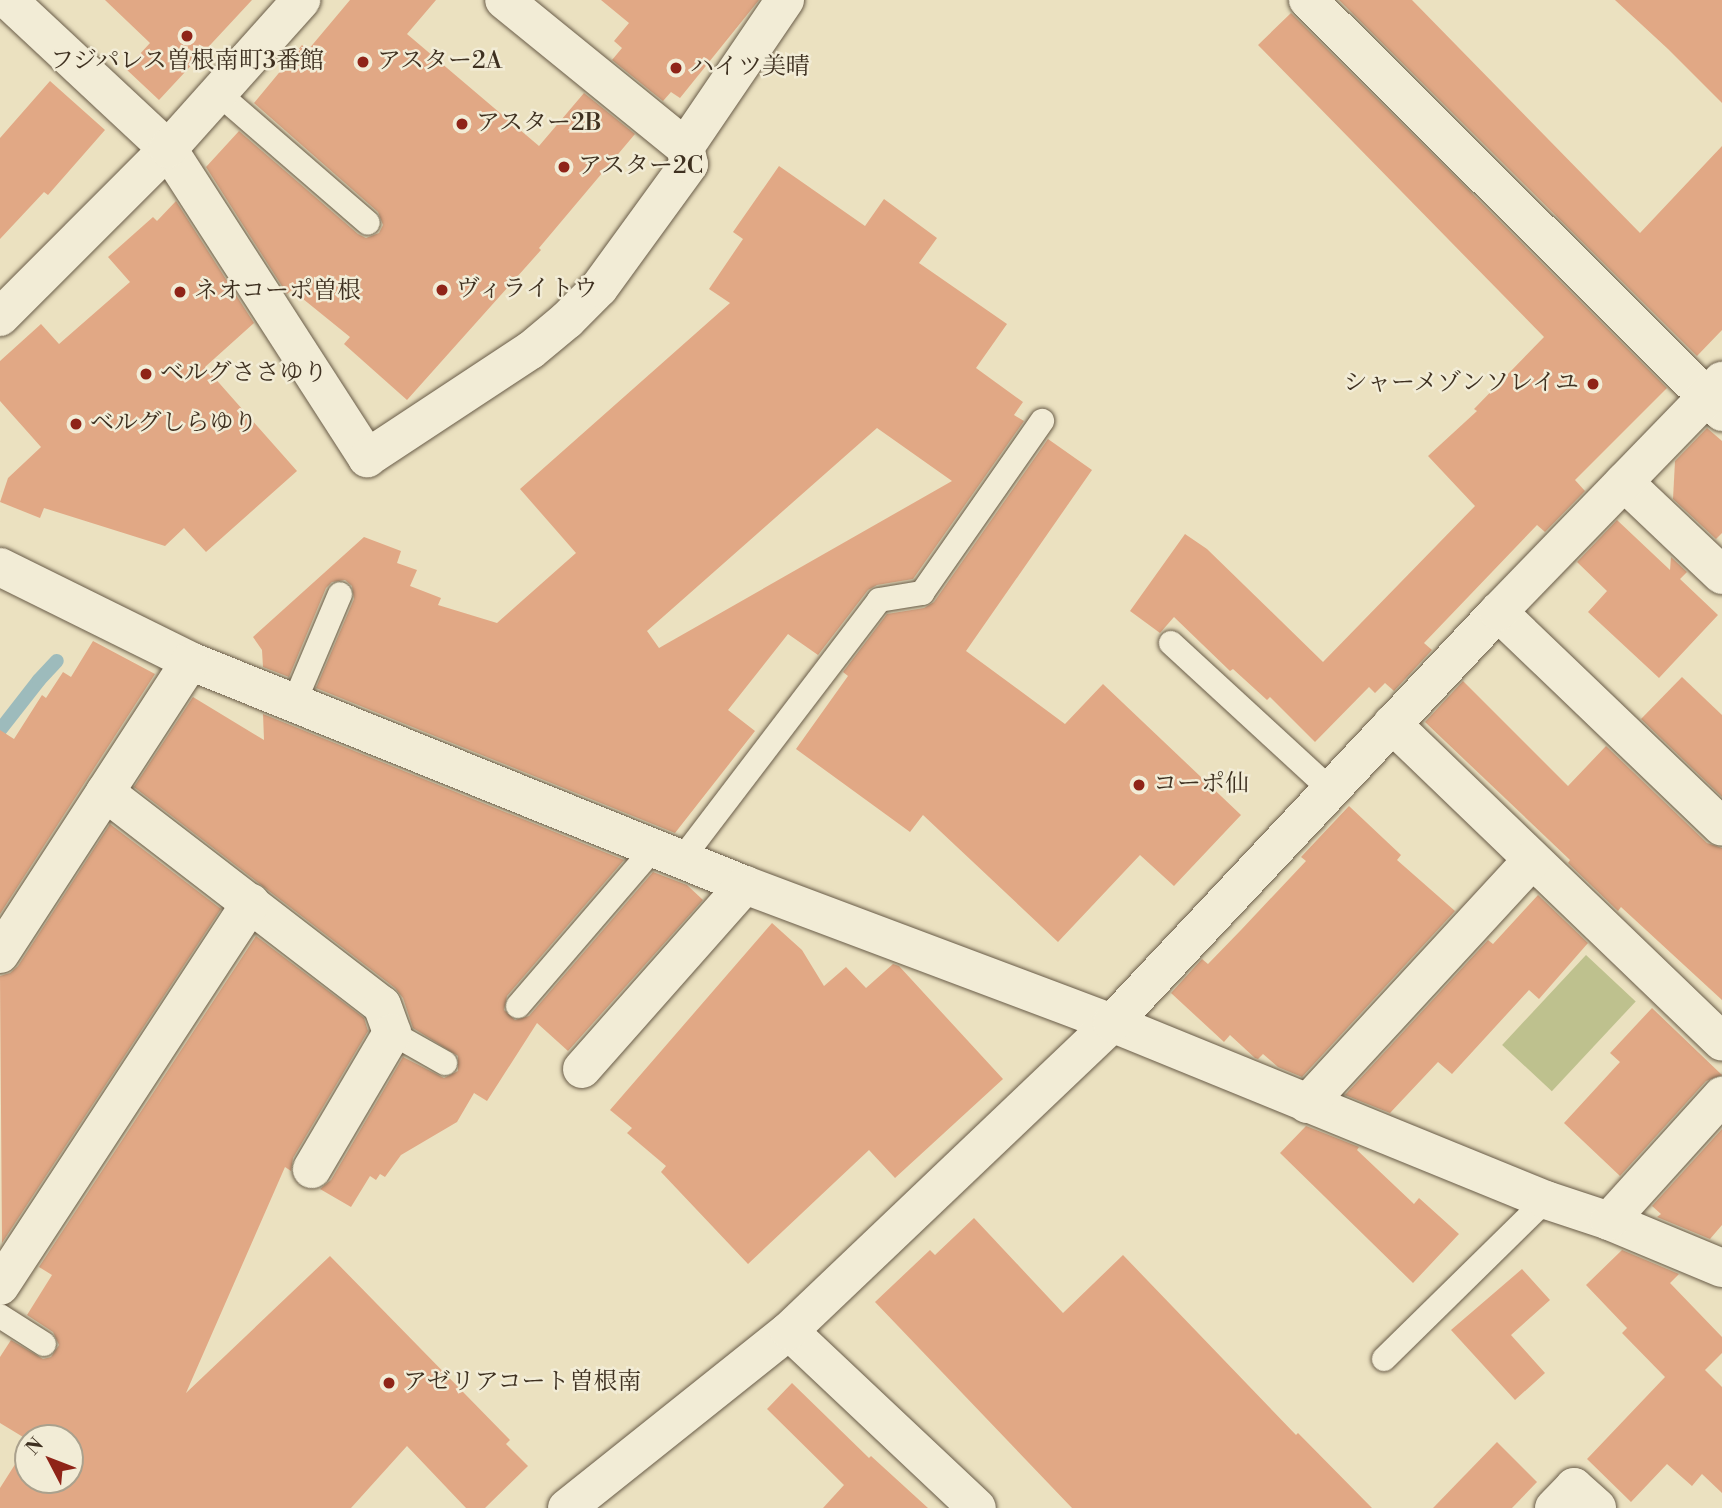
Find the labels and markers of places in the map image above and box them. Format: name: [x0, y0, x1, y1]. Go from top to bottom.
marker: フジパレス曽根南町3番館: [179, 28, 195, 44]
place label: フジパレス曽根南町3番館: [48, 48, 326, 76]
place label: アスター2A: [377, 48, 503, 76]
marker: アスター2A: [355, 54, 371, 70]
place label: ハイツ美晴: [690, 54, 810, 82]
marker: ハイツ美晴: [668, 60, 684, 76]
place label: アスター2B: [476, 110, 603, 138]
marker: アスター2B: [454, 116, 470, 132]
place label: アスター2C: [578, 153, 704, 181]
marker: アスター2C: [556, 159, 572, 175]
place label: ヴィライトウ: [456, 276, 600, 304]
place label: ネオコーポ曽根: [194, 278, 362, 306]
marker: ヴィライトウ: [434, 282, 450, 298]
marker: ネオコーポ曽根: [172, 284, 188, 300]
place label: ベルグささゆり: [160, 360, 328, 388]
marker: ベルグささゆり: [138, 366, 154, 382]
place label: シャーメゾンソレイユ: [1339, 370, 1579, 398]
marker: シャーメゾンソレイユ: [1585, 376, 1601, 392]
place label: ベルグしらゆり: [90, 410, 258, 438]
marker: ベルグしらゆり: [68, 416, 84, 432]
place label: コーポ仙: [1153, 771, 1249, 799]
marker: コーポ仙: [1131, 777, 1147, 793]
place label: アゼリアコート曽根南: [403, 1369, 643, 1397]
marker: アゼリアコート曽根南: [381, 1375, 397, 1391]

